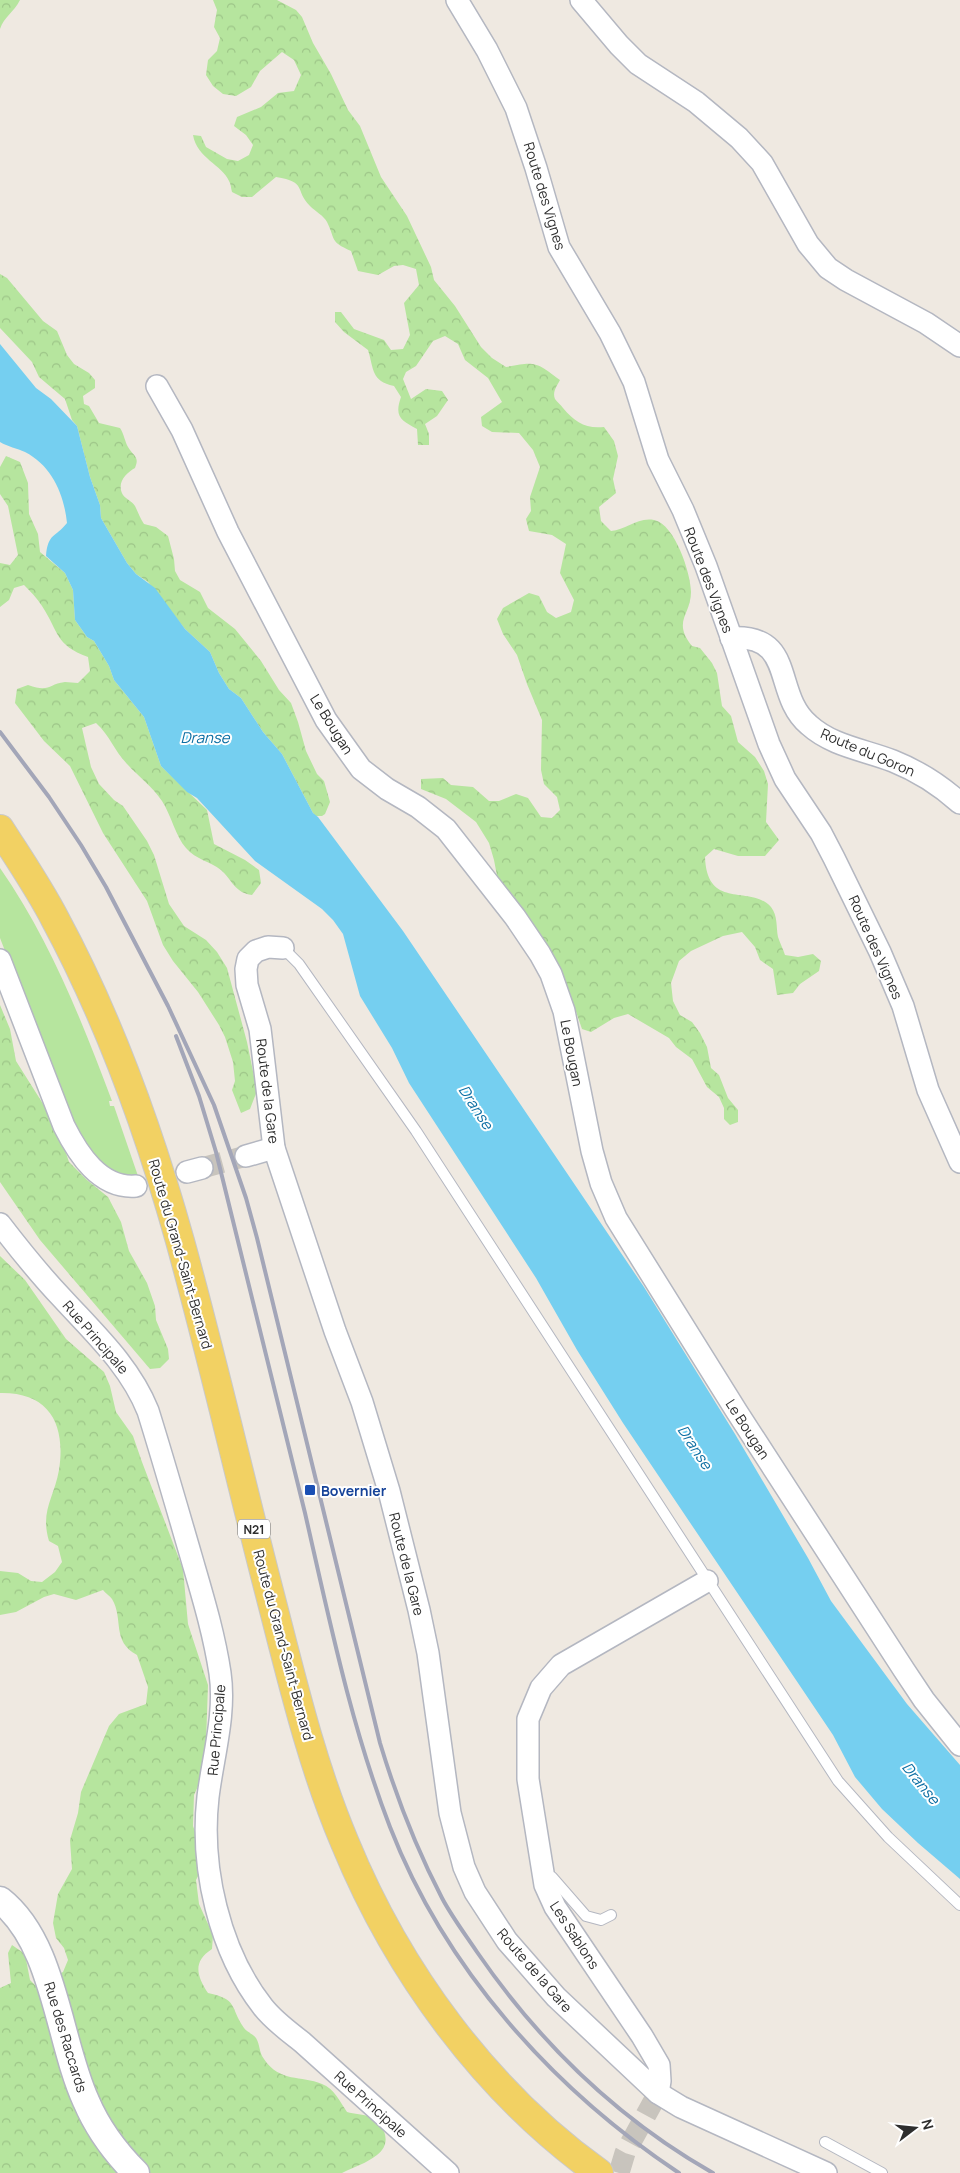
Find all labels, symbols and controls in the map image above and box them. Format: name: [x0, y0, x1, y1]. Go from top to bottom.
street label: Route des Vignes: [520, 140, 570, 252]
street label: Route des Vignes: [680, 524, 738, 636]
street label: Le Bougan: [306, 690, 358, 758]
street label: Route du Goron: [818, 724, 918, 780]
water label: Dranse: [180, 727, 231, 748]
street label: Route des Vignes: [845, 892, 907, 1002]
street label: Le Bougan: [556, 1018, 588, 1088]
street label: Route de la Gare: [252, 1037, 284, 1145]
water label: Dranse: [454, 1081, 499, 1134]
street label: Route du Grand-Saint-Bernard: [145, 1157, 217, 1351]
street label: Rue Principale: [59, 1296, 133, 1378]
street label: Le Bougan: [722, 1395, 774, 1463]
water label: Dranse: [673, 1421, 718, 1474]
place label: Bovernier: [321, 1481, 387, 1500]
marker: Bovernier: [303, 1483, 317, 1497]
street label: Route de la Gare: [385, 1510, 429, 1618]
road number: N21: [238, 1520, 270, 1538]
street label: Route du Grand-Saint-Bernard: [249, 1548, 319, 1742]
street label: Rue Principale: [203, 1684, 229, 1776]
water label: Dranse: [897, 1757, 945, 1810]
street label: Les Sablons: [546, 1897, 604, 1973]
street label: Route de la Gare: [493, 1924, 577, 2016]
street label: Rue des Raccards: [40, 1979, 92, 2095]
street label: Rue Principale: [331, 2066, 411, 2142]
north arrow: [890, 2103, 940, 2153]
text: N: [917, 2117, 938, 2132]

